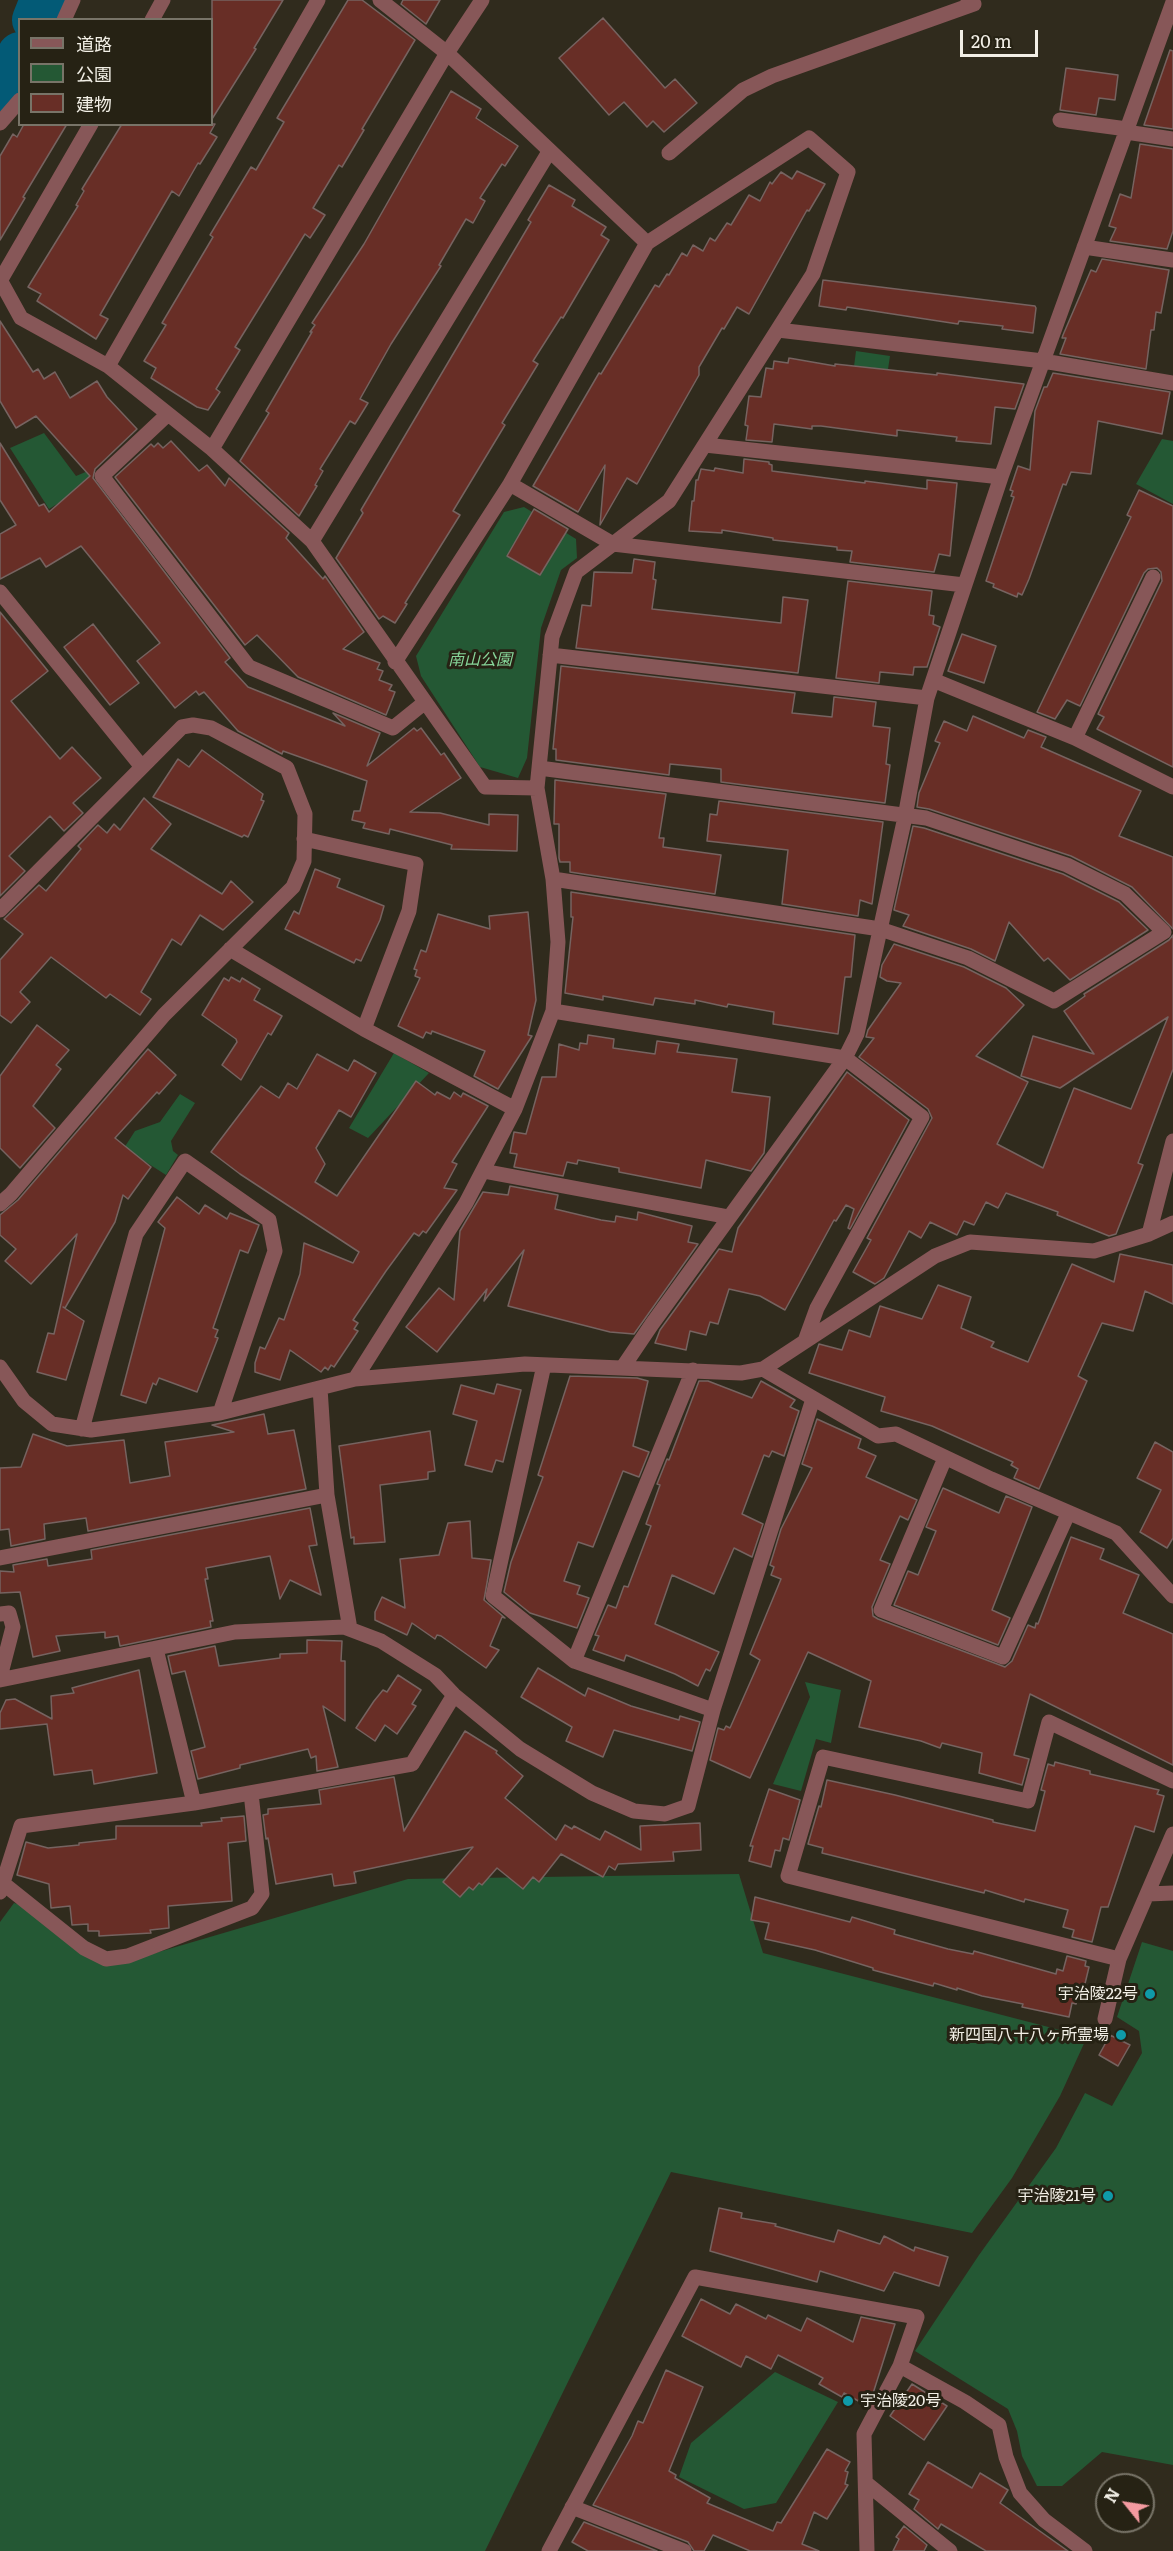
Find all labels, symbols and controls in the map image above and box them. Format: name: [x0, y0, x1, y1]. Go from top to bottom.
legend: [18, 18, 213, 126]
scale bar: [963, 18, 1041, 56]
text: 20 m: [971, 27, 1012, 54]
text: 道路: [76, 30, 112, 57]
text: 公園: [76, 60, 112, 87]
text: 建物: [76, 90, 112, 117]
park label: 南山公園: [448, 650, 512, 670]
place label: 宇治陵22号: [1058, 1984, 1138, 2004]
marker: 宇治陵22号: [1143, 1987, 1157, 2001]
place label: 新四国八十八ヶ所霊場: [949, 2025, 1109, 2045]
marker: 新四国八十八ヶ所霊場: [1114, 2028, 1128, 2042]
place label: 宇治陵21号: [1017, 2186, 1096, 2206]
marker: 宇治陵21号: [1101, 2189, 1115, 2203]
place label: 宇治陵20号: [860, 2391, 941, 2411]
marker: 宇治陵20号: [841, 2394, 855, 2408]
north arrow: [1095, 2473, 1155, 2533]
text: N: [1097, 2483, 1125, 2507]

